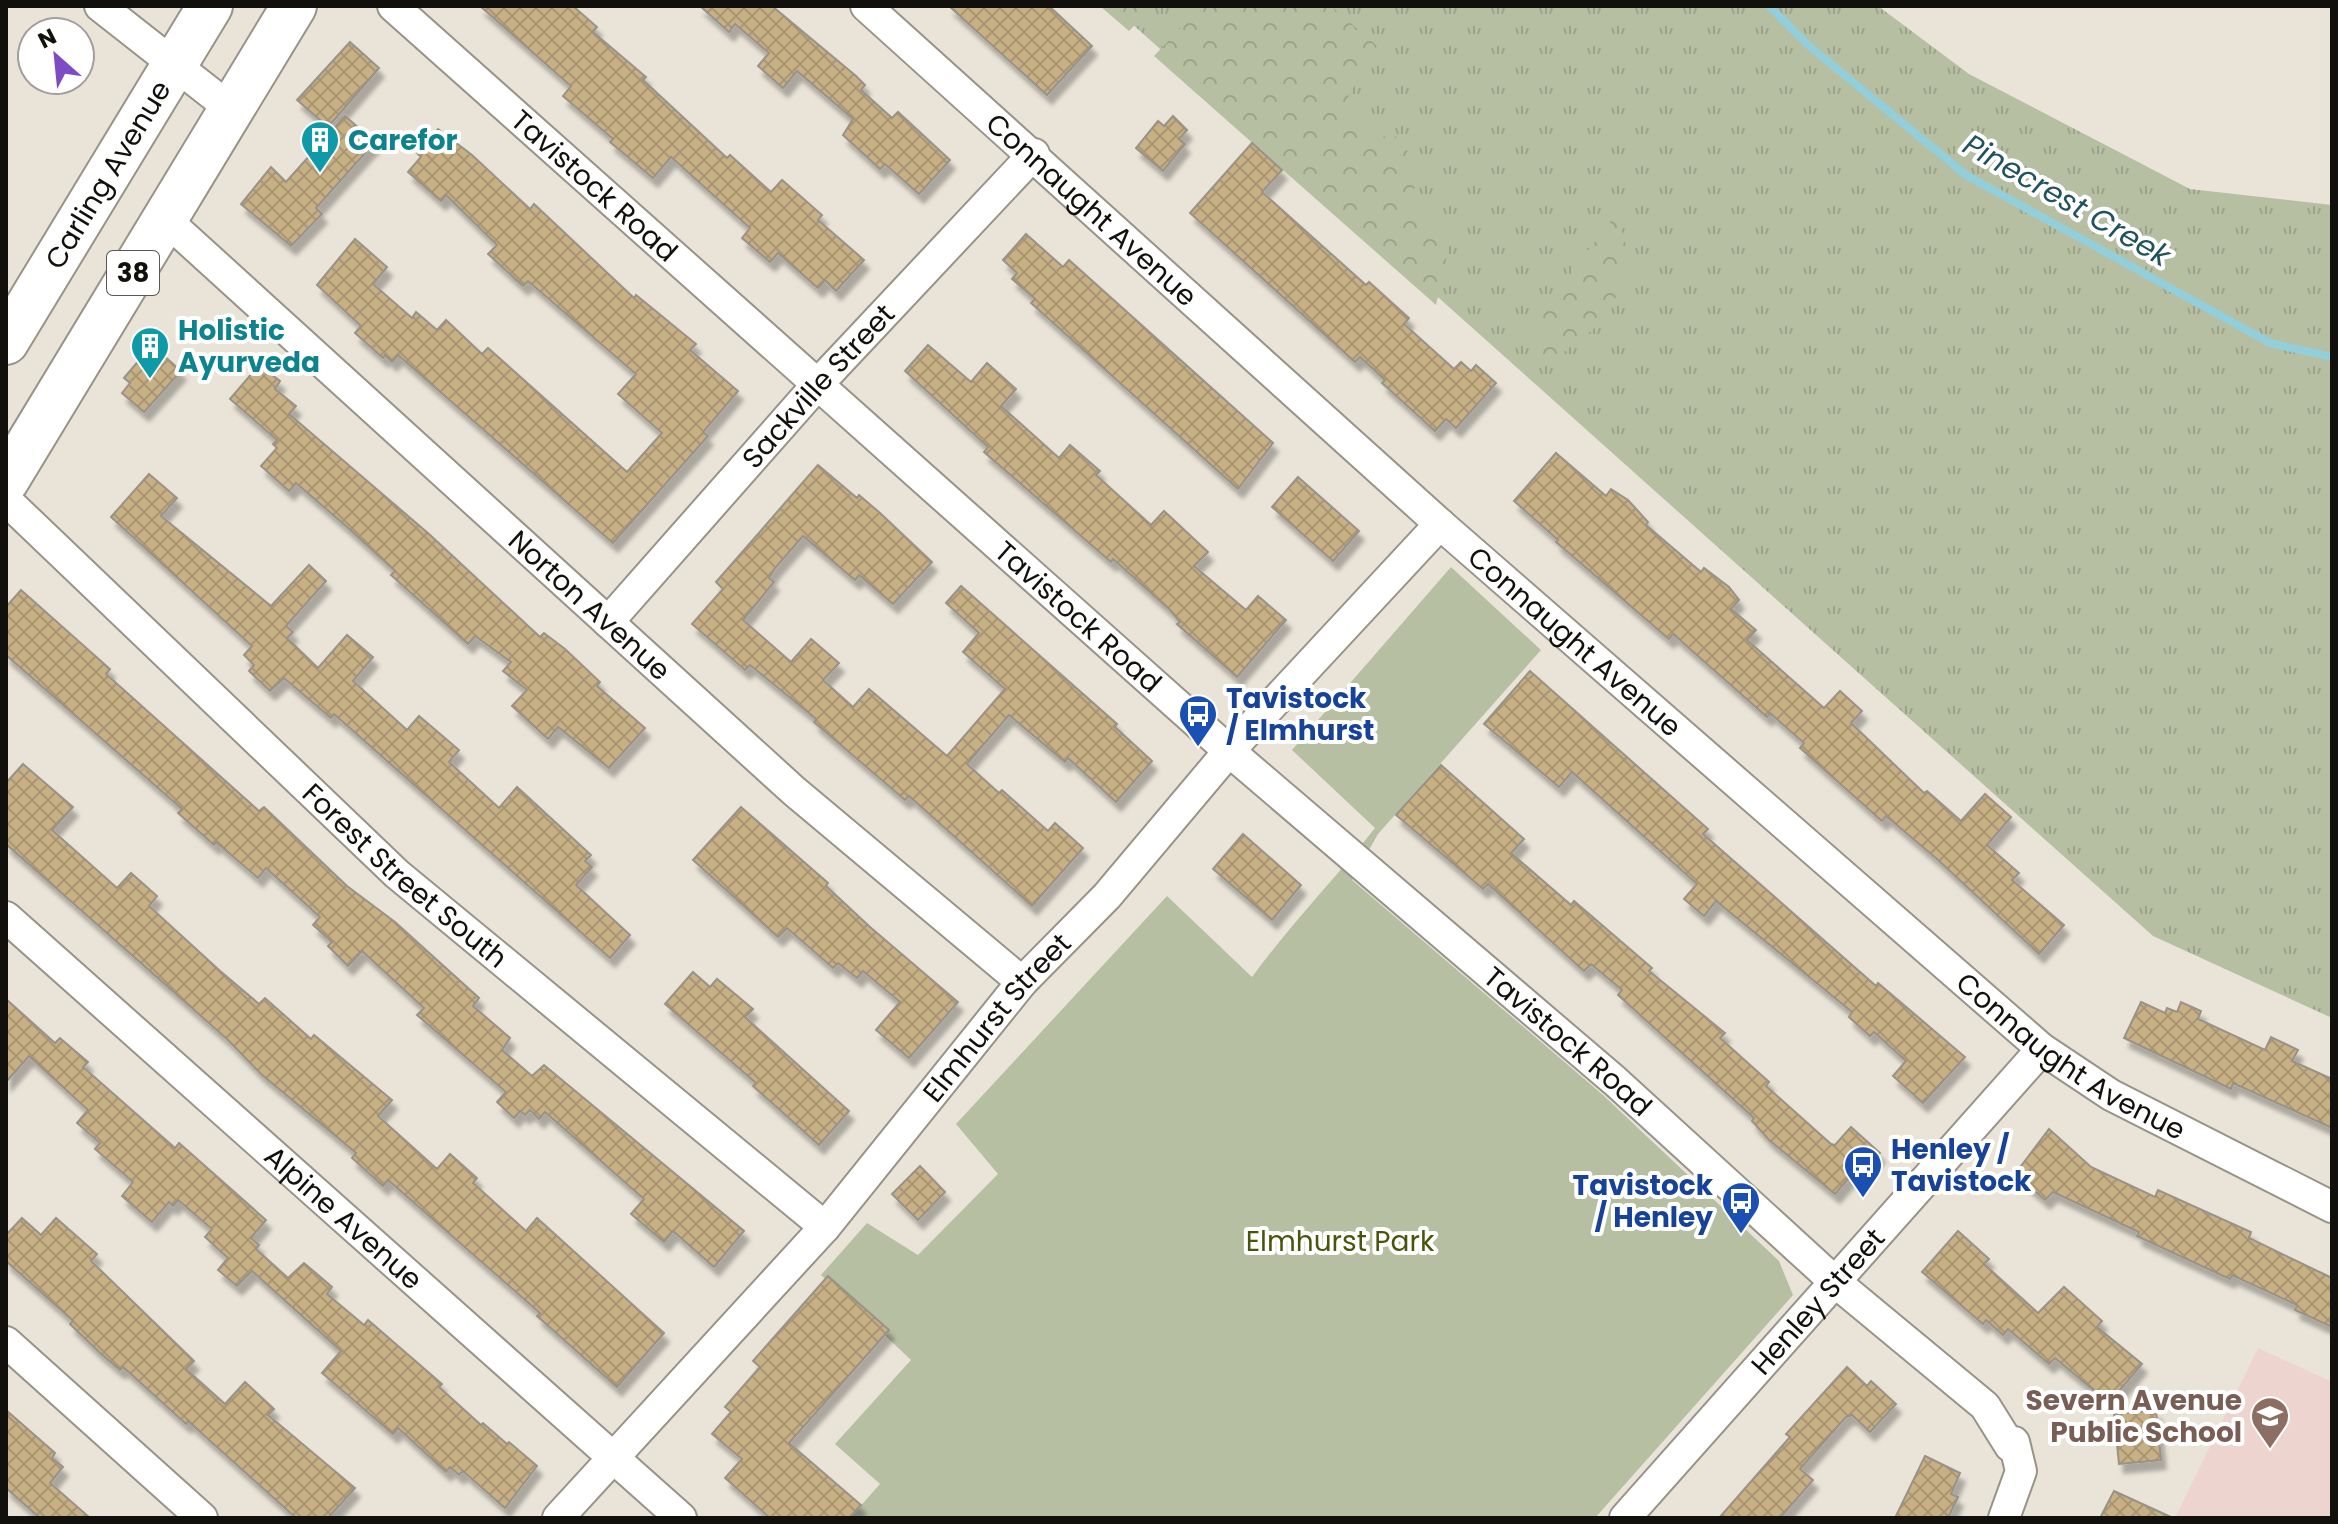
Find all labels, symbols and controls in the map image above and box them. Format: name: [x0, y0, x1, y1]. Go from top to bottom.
north arrow: [16, 16, 96, 96]
text: N: [33, 21, 62, 56]
street label: Carling Avenue: [35, 73, 180, 276]
street label: Tavistock Road: [503, 101, 686, 270]
street label: Connaught Avenue: [978, 104, 1206, 315]
building icon: Carefor: [299, 119, 341, 174]
place label: Carefor: [348, 121, 457, 160]
water label: Pinecrest Creek: [1955, 123, 2180, 278]
road number: 38: [107, 251, 159, 295]
street label: Sackville Street: [733, 295, 903, 477]
place label: Holistic Ayurveda: [178, 311, 320, 382]
building icon: Holistic Ayurveda: [129, 325, 171, 380]
street label: Norton Avenue: [500, 521, 679, 689]
street label: Tavistock Road: [987, 532, 1170, 702]
street label: Connaught Avenue: [1459, 537, 1690, 746]
place label: Tavistock / Elmhurst: [1226, 679, 1374, 750]
bus stop icon: Tavistock / Elmhurst: [1177, 693, 1219, 748]
street label: Forest Street South: [294, 774, 516, 977]
street label: Elmhurst Street: [914, 924, 1080, 1110]
street label: Tavistock Road: [1475, 958, 1661, 1125]
street label: Connaught Avenue: [1948, 963, 2192, 1149]
place label: Henley / Tavistock: [1891, 1130, 2032, 1201]
street label: Alpine Avenue: [256, 1137, 431, 1298]
bus stop icon: Henley / Tavistock: [1842, 1144, 1884, 1199]
place label: Tavistock / Henley: [1573, 1166, 1714, 1237]
bus stop icon: Tavistock / Henley: [1720, 1180, 1762, 1235]
street label: Henley Street: [1742, 1219, 1893, 1383]
park label: Elmhurst Park: [1246, 1222, 1435, 1261]
place label: Severn Avenue Public School: [2026, 1381, 2242, 1452]
school or university icon: Severn Avenue Public School: [2249, 1395, 2291, 1450]

